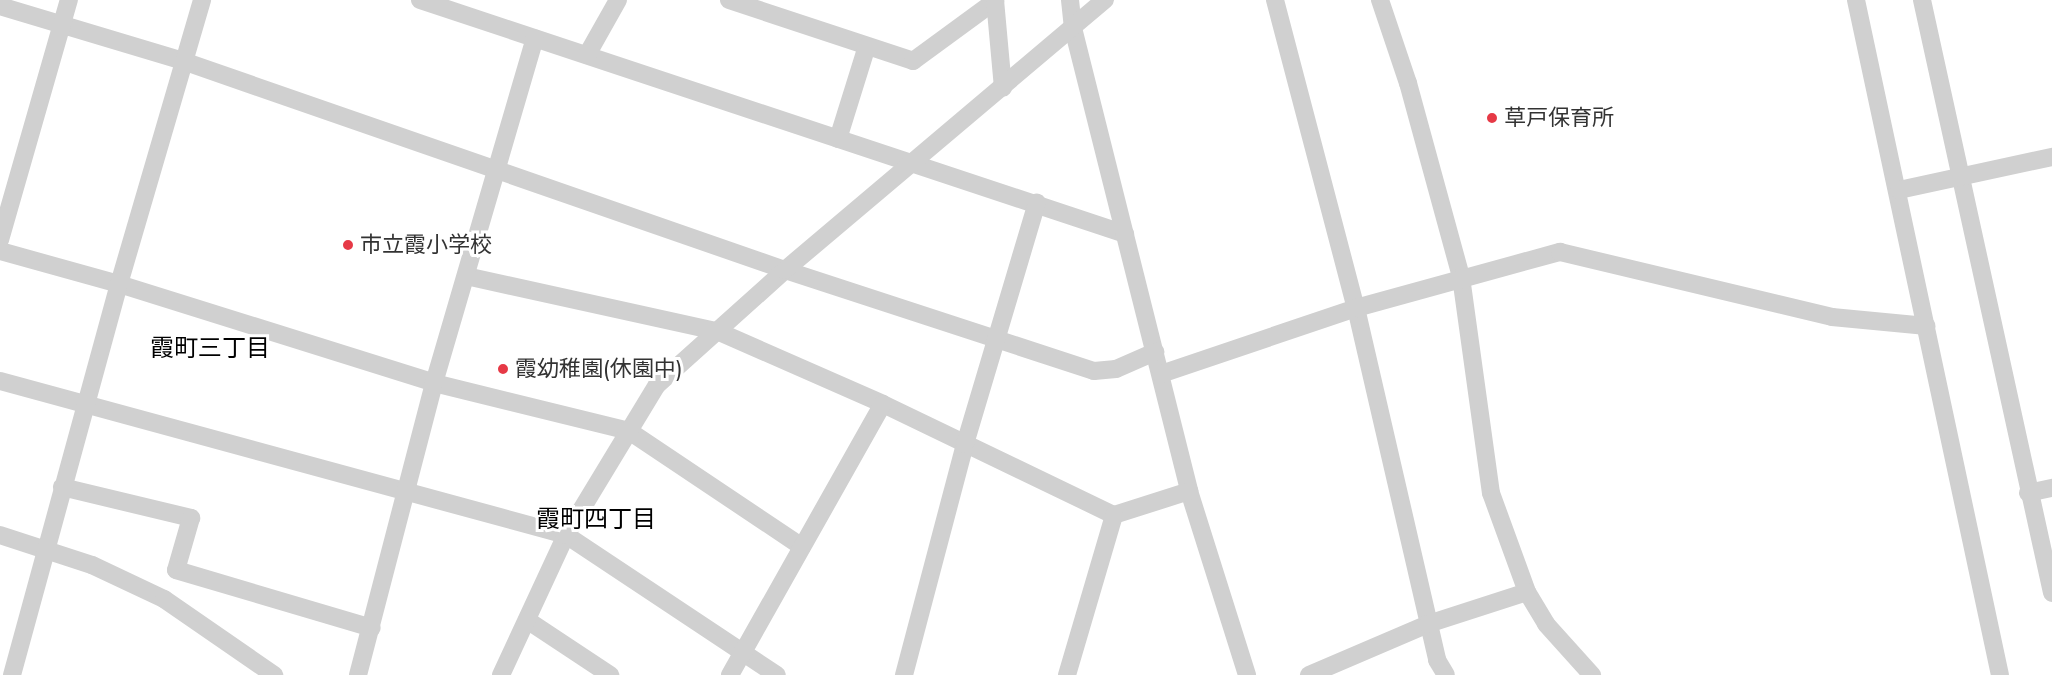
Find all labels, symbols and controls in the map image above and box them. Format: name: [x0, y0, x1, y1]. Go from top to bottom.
place label: 草戸保育所: [1504, 105, 1614, 131]
marker: 草戸保育所: [1485, 111, 1499, 125]
place label: 市立霞小学校: [360, 232, 492, 258]
marker: 市立霞小学校: [341, 238, 355, 252]
district label: 霞町三丁目: [150, 334, 270, 362]
place label: 霞幼稚園(休園中): [515, 356, 683, 382]
marker: 霞幼稚園(休園中): [496, 362, 510, 376]
district label: 霞町四丁目: [536, 505, 656, 533]

